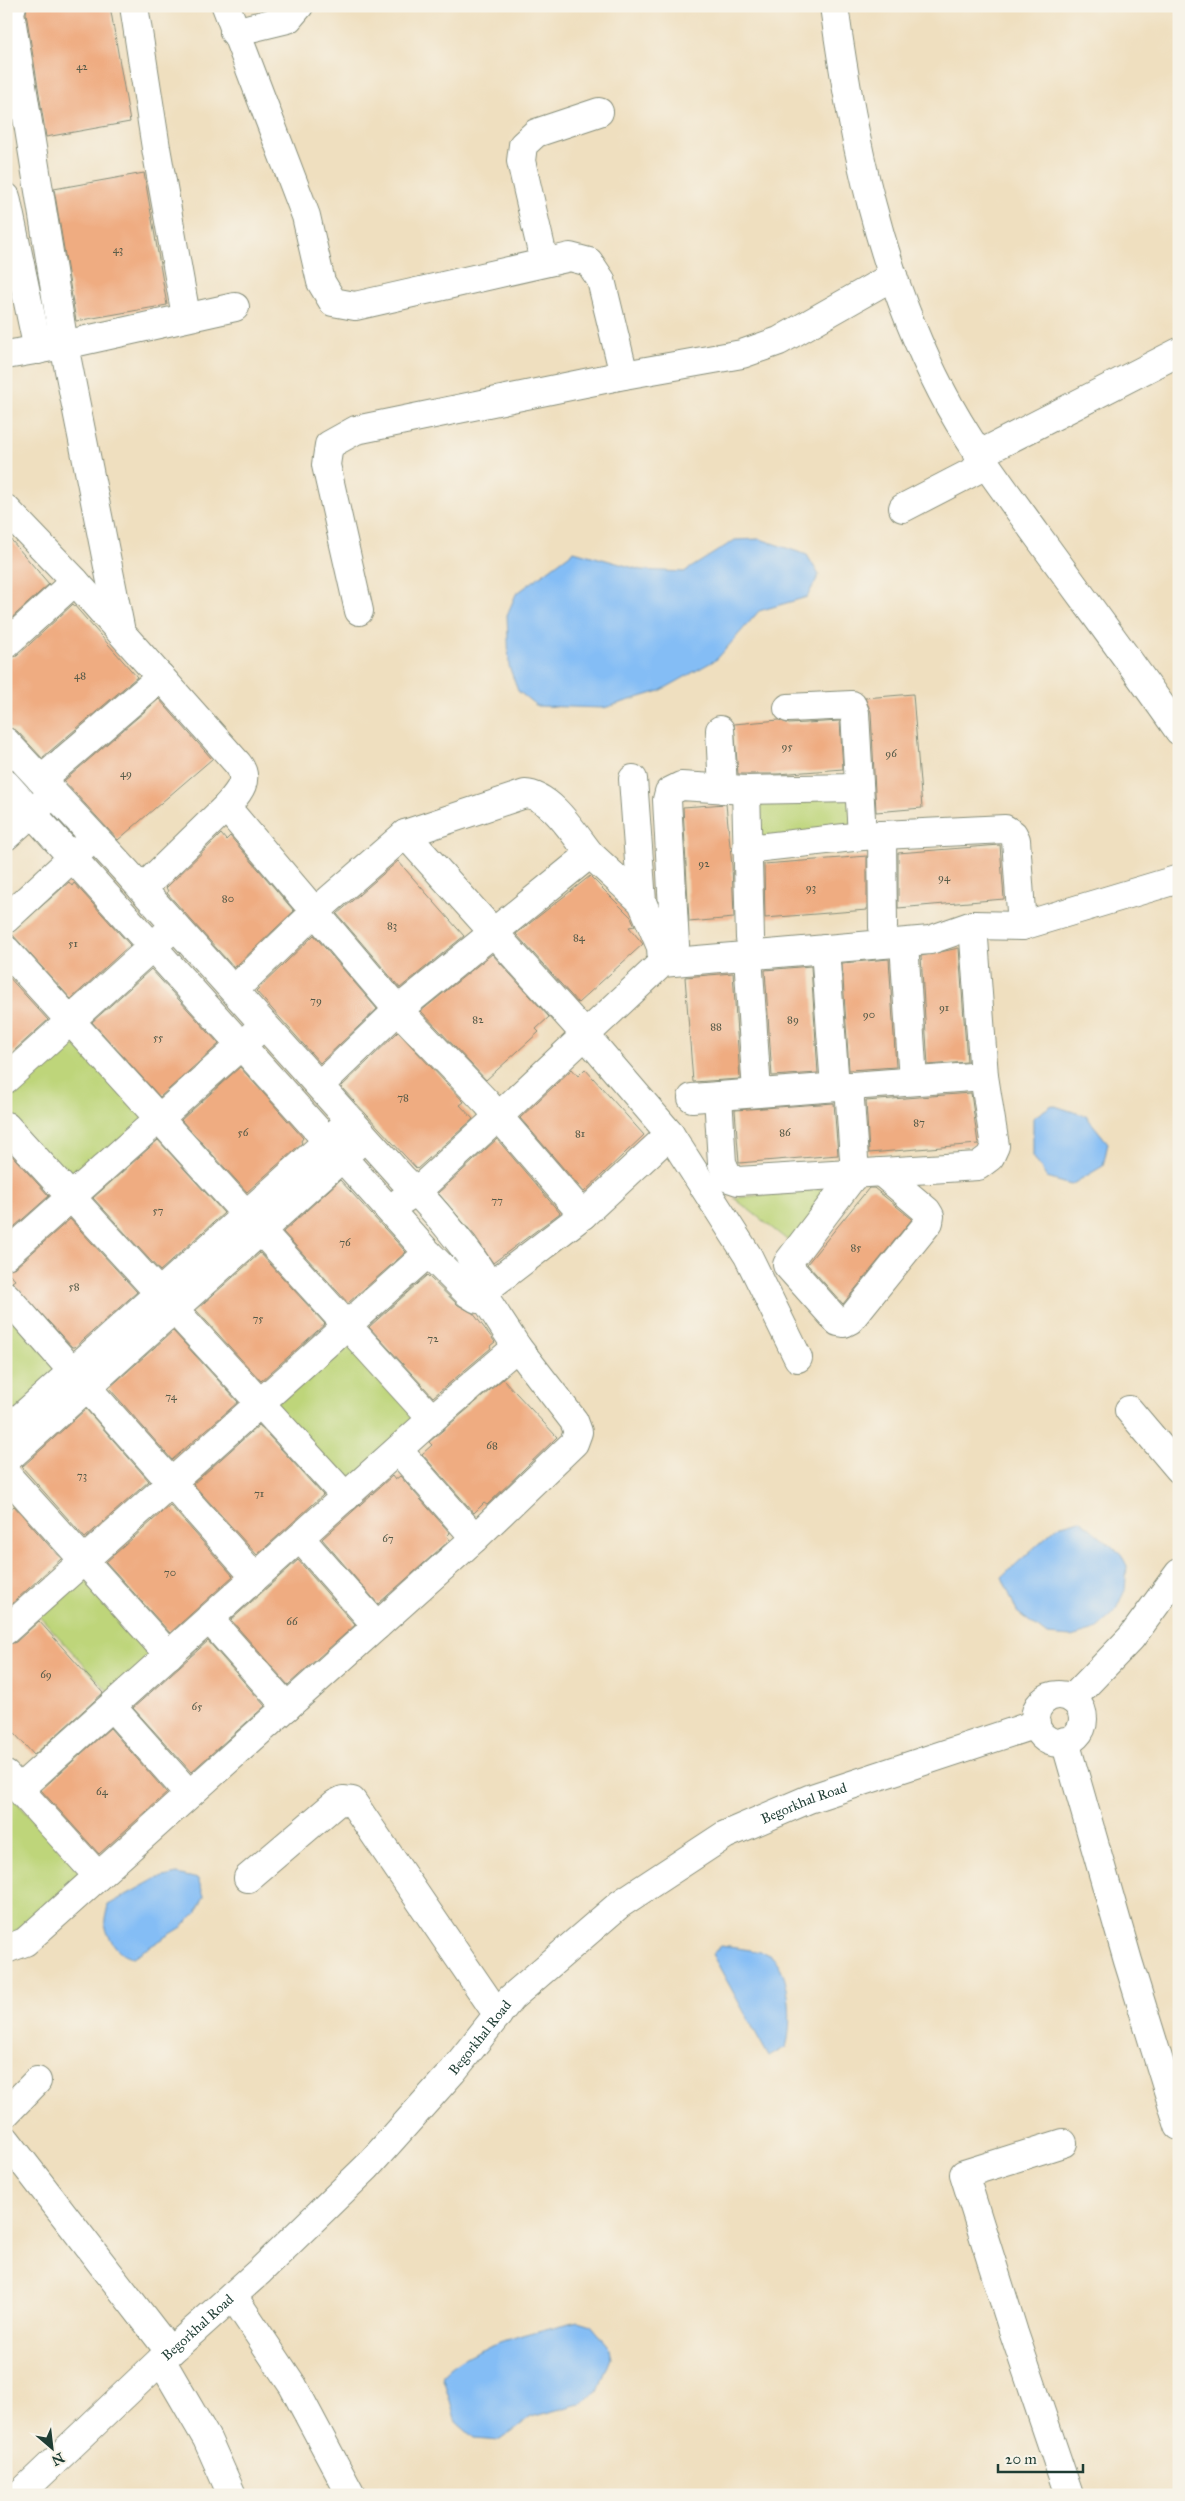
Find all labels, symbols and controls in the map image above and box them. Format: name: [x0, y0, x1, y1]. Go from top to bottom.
house number: 42: [76, 60, 88, 73]
house number: 43: [113, 243, 123, 256]
house number: 48: [74, 669, 86, 682]
house number: 95: [781, 740, 793, 753]
house number: 96: [885, 747, 897, 760]
house number: 49: [120, 767, 132, 780]
house number: 92: [698, 857, 710, 870]
house number: 94: [938, 871, 951, 884]
house number: 93: [806, 881, 816, 894]
house number: 80: [222, 892, 234, 905]
house number: 83: [387, 919, 397, 932]
house number: 84: [573, 931, 586, 944]
house number: 51: [68, 937, 78, 950]
house number: 79: [310, 994, 322, 1007]
house number: 91: [939, 1001, 949, 1014]
house number: 90: [863, 1008, 875, 1021]
house number: 82: [472, 1013, 484, 1026]
house number: 89: [787, 1013, 799, 1026]
house number: 88: [710, 1020, 722, 1033]
house number: 55: [153, 1031, 163, 1044]
house number: 78: [397, 1091, 409, 1104]
house number: 87: [913, 1116, 925, 1129]
house number: 56: [238, 1126, 249, 1139]
house number: 86: [779, 1126, 791, 1139]
house number: 81: [575, 1127, 585, 1140]
house number: 77: [491, 1194, 503, 1207]
house number: 57: [153, 1204, 164, 1217]
house number: 76: [339, 1236, 351, 1249]
house number: 85: [851, 1241, 861, 1254]
house number: 58: [69, 1280, 80, 1293]
house number: 75: [253, 1312, 263, 1325]
house number: 72: [427, 1332, 439, 1345]
house number: 74: [165, 1390, 178, 1403]
house number: 68: [486, 1439, 498, 1452]
house number: 73: [77, 1469, 87, 1482]
house number: 71: [254, 1487, 264, 1500]
house number: 67: [382, 1532, 394, 1545]
house number: 70: [164, 1566, 176, 1579]
house number: 66: [286, 1615, 298, 1628]
house number: 69: [40, 1668, 52, 1681]
house number: 65: [192, 1700, 202, 1713]
street label: Begorkhal Road: [758, 1779, 849, 1827]
house number: 64: [96, 1785, 109, 1798]
street label: Begorkhal Road: [445, 1997, 515, 2078]
street label: Begorkhal Road: [158, 2291, 237, 2364]
north arrow: [28, 2424, 78, 2474]
scale bar: [998, 2441, 1082, 2473]
text: N: [49, 2449, 67, 2469]
text: 20 m: [1005, 2450, 1037, 2468]

